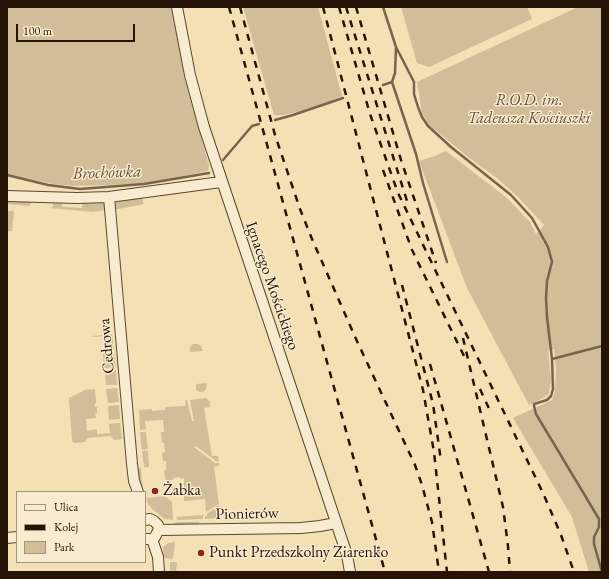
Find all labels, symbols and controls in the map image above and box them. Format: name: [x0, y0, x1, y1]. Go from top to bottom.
scale bar: [18, 16, 137, 42]
text: 100 m: [23, 23, 52, 39]
park label: R.O.D. im. Tadeusza Kościuszki: [468, 91, 590, 129]
water label: Brochówka: [72, 162, 142, 184]
street label: Ignacego Mościckiego: [241, 219, 303, 353]
street label: Cedrowa: [95, 317, 119, 375]
place label: Żabka: [163, 481, 201, 501]
marker: Żabka: [150, 486, 160, 496]
legend: [16, 491, 146, 563]
text: Ulica: [54, 499, 78, 515]
street label: Pionierów: [215, 504, 279, 524]
text: Kolej: [54, 519, 78, 535]
text: Park: [54, 539, 74, 555]
place label: Punkt Przedszkolny Ziarenko: [209, 543, 388, 563]
marker: Punkt Przedszkolny Ziarenko: [196, 548, 206, 558]

